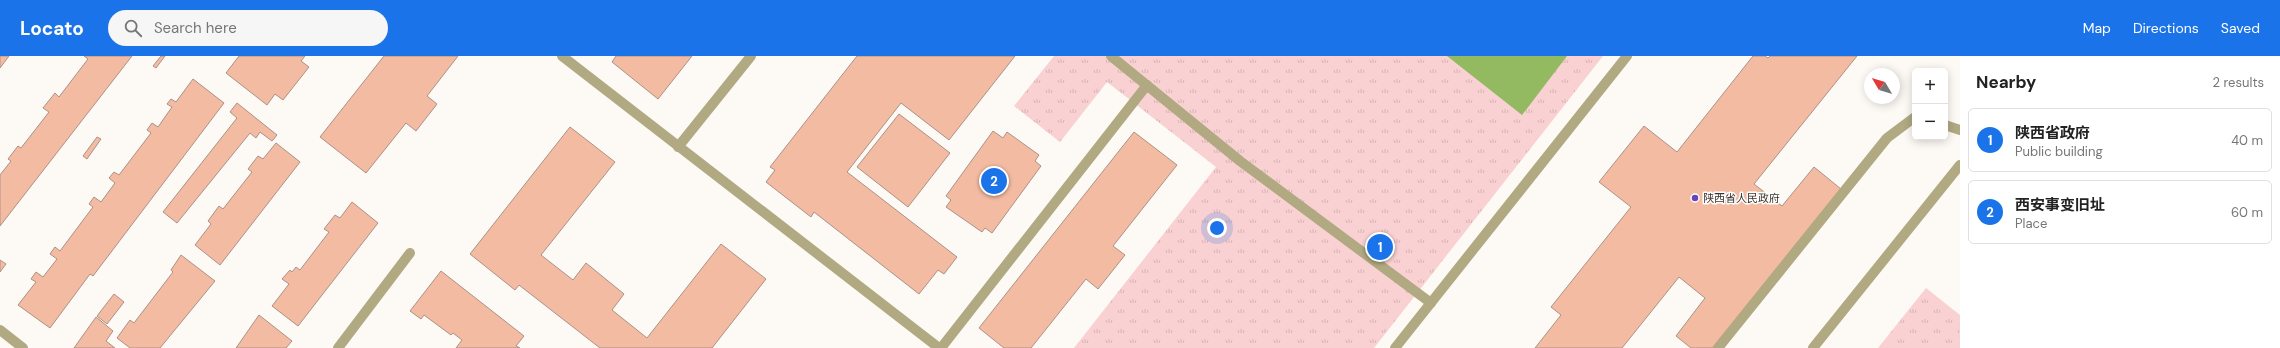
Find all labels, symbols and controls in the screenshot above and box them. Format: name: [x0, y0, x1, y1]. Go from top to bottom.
search box: [108, 10, 388, 46]
text: Locato: [20, 16, 84, 41]
icon: search: [122, 17, 144, 39]
text: Search here: [154, 18, 237, 38]
text: Map: [2083, 19, 2111, 37]
text: Directions: [2133, 19, 2199, 37]
text: Saved: [2221, 19, 2260, 37]
north arrow: [1864, 68, 1900, 104]
map controls: [1912, 68, 1948, 140]
button: +: [1912, 68, 1948, 104]
text: Nearby: [1976, 71, 2036, 93]
text: 2 results: [2213, 74, 2264, 91]
button: −: [1912, 104, 1948, 140]
text: 陕西省政府: [2015, 123, 2090, 143]
text: 1: [1988, 132, 1992, 149]
text: 40 m: [2231, 132, 2263, 149]
text: Public building: [2015, 143, 2103, 160]
pin: 2: [981, 166, 1007, 196]
place label: 陕西省人民政府: [1703, 191, 1780, 205]
marker: 陕西省人民政府: [1690, 193, 1700, 203]
text: 西安事变旧址: [2015, 195, 2105, 215]
text: 2: [1986, 204, 1994, 221]
text: 60 m: [2231, 204, 2263, 221]
text: Place: [2015, 215, 2047, 232]
your location: [1207, 218, 1227, 238]
pin: 1: [1367, 232, 1393, 262]

